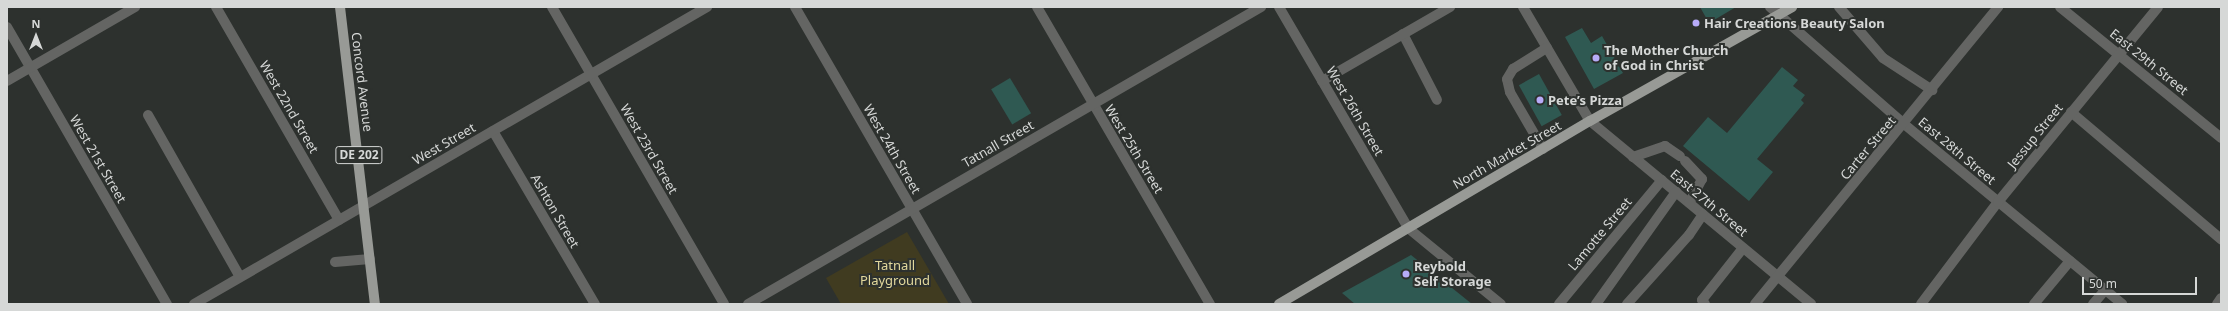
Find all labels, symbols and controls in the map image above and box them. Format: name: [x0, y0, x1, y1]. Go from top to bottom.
place label: Hair Creations Beauty Salon: [1704, 15, 1885, 31]
north arrow: [16, 16, 56, 56]
text: N: [32, 16, 40, 31]
marker: Hair Creations Beauty Salon: [1691, 18, 1701, 28]
street label: East 29th Street: [2107, 26, 2191, 98]
street label: Concord Avenue: [348, 31, 376, 133]
place label: The Mother Church of God in Christ: [1604, 43, 1728, 74]
marker: The Mother Church of God in Christ: [1591, 53, 1601, 63]
street label: West 22nd Street: [256, 58, 322, 156]
street label: West 26th Street: [1323, 63, 1387, 159]
place label: Pete’s Pizza: [1548, 92, 1622, 108]
marker: Pete’s Pizza: [1535, 95, 1545, 105]
street label: Jessup Street: [2004, 100, 2066, 172]
street label: West 23rd Street: [617, 101, 681, 197]
street label: West 24th Street: [860, 101, 924, 197]
street label: West 25th Street: [1101, 102, 1167, 196]
street label: West 21st Street: [67, 112, 129, 206]
street label: Carter Street: [1837, 113, 1899, 183]
street label: East 28th Street: [1915, 114, 1999, 188]
street label: Tatnall Street: [960, 117, 1036, 171]
street label: North Market Street: [1450, 118, 1564, 192]
street label: West Street: [410, 120, 478, 168]
road number: DE 202: [335, 145, 383, 165]
street label: East 27th Street: [1667, 166, 1751, 240]
street label: Ashton Street: [528, 171, 582, 251]
street label: Lamotte Street: [1565, 194, 1635, 274]
park label: Tatnall Playground: [860, 258, 930, 289]
place label: Reybold Self Storage: [1414, 259, 1491, 290]
marker: Reybold Self Storage: [1401, 269, 1411, 279]
scale bar: [2084, 269, 2199, 295]
text: 50 m: [2089, 275, 2117, 292]

